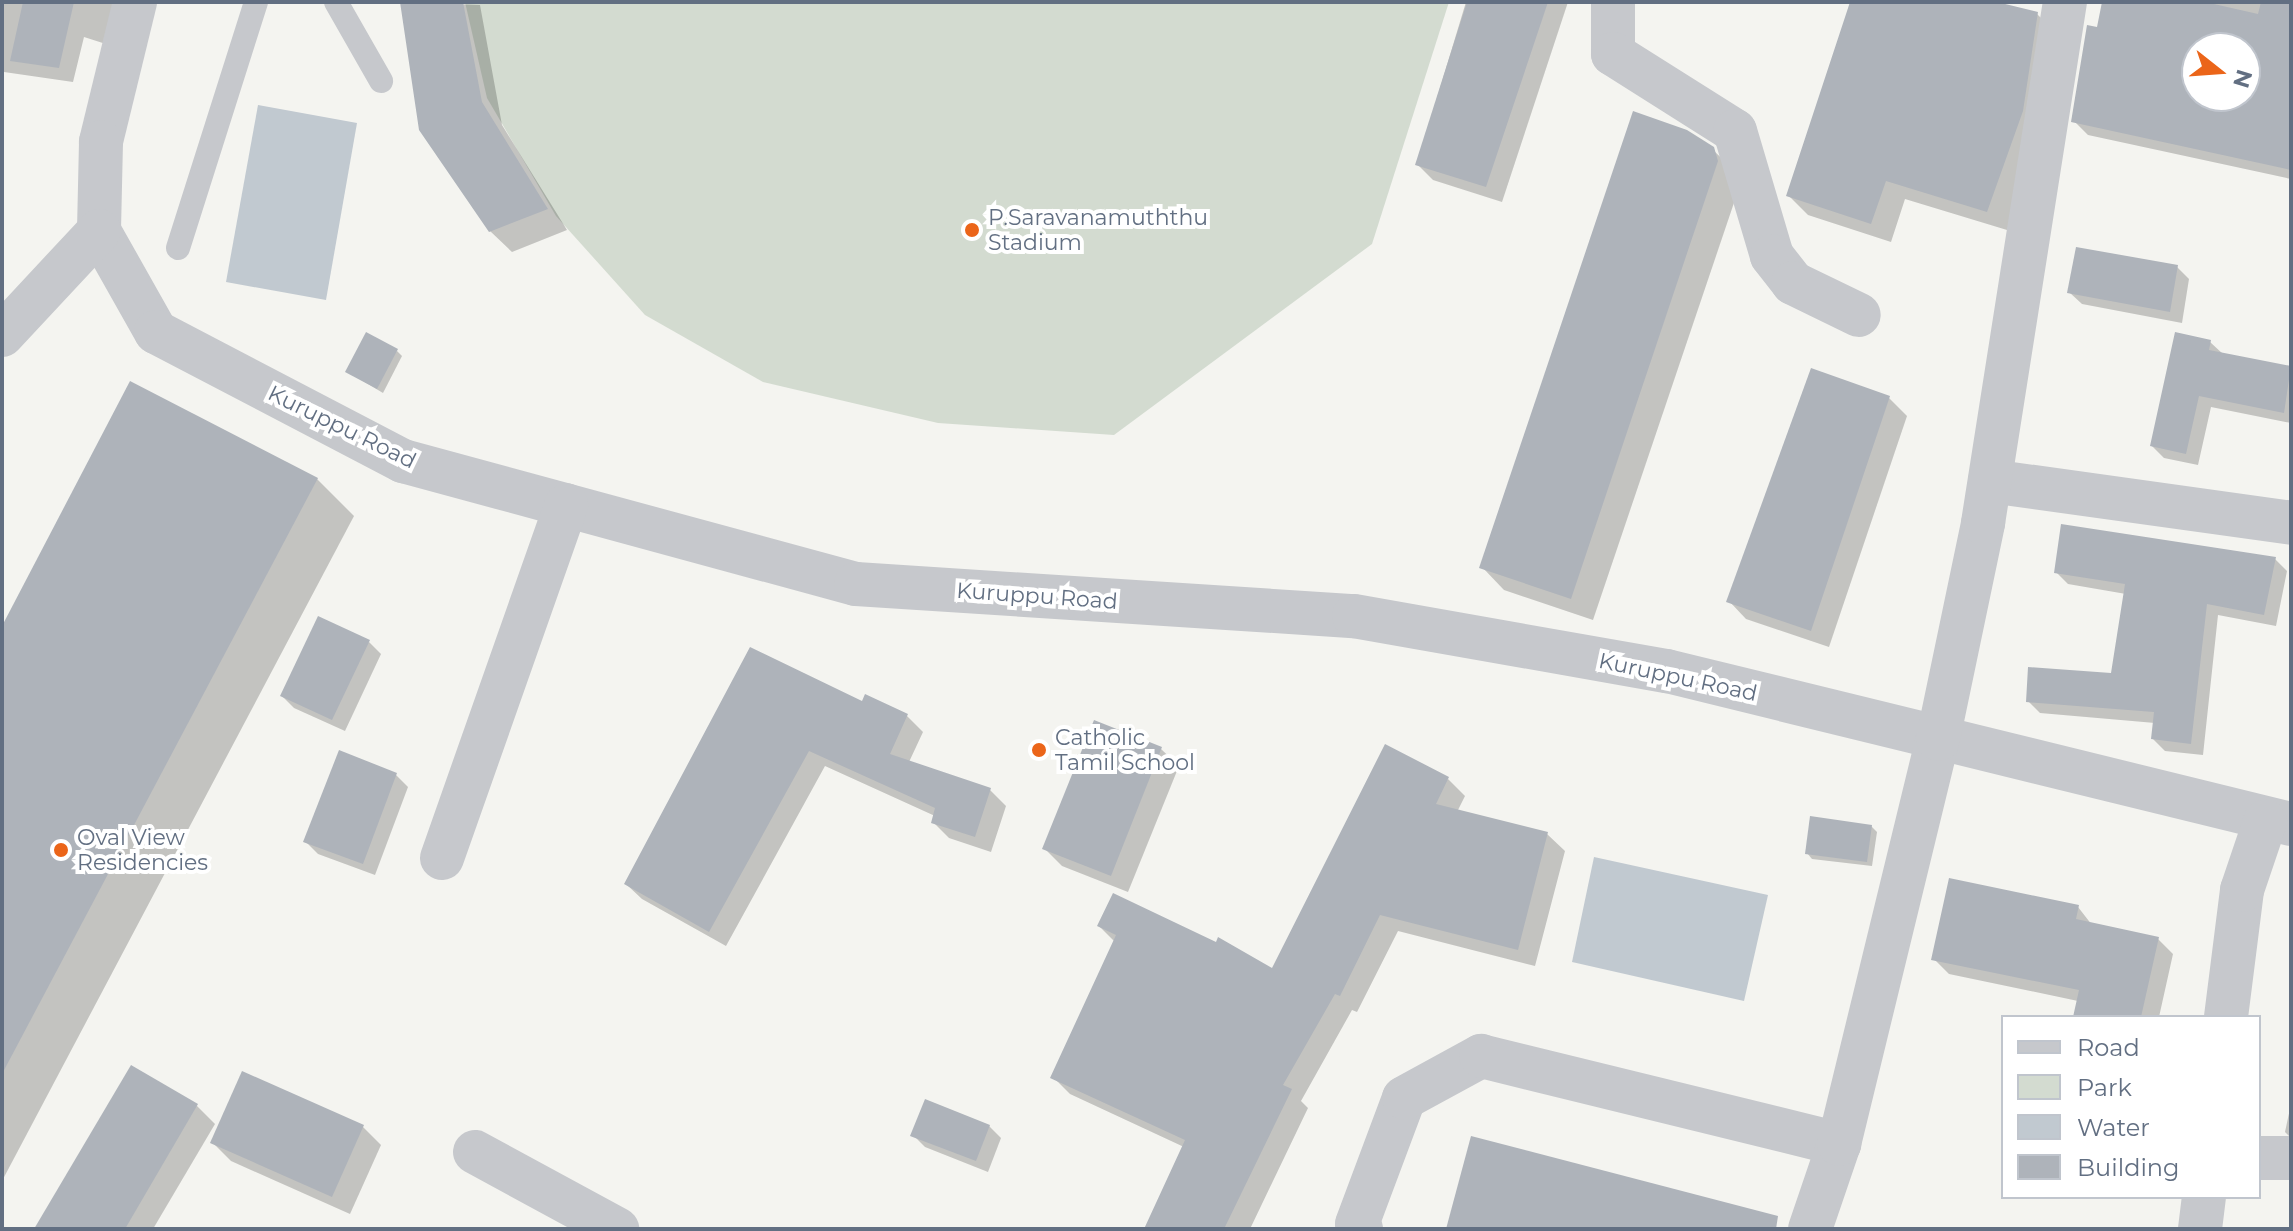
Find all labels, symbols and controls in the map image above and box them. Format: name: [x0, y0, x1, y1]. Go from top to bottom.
north arrow: [2181, 32, 2261, 112]
text: N: [2227, 66, 2258, 91]
place label: P.Saravanamuththu Stadium: [988, 204, 1208, 256]
marker: P.Saravanamuththu Stadium: [963, 221, 981, 239]
street label: Kuruppu Road: [264, 380, 420, 474]
street label: Kuruppu Road: [956, 577, 1118, 615]
street label: Kuruppu Road: [1596, 647, 1760, 707]
place label: Catholic Tamil School: [1055, 724, 1195, 776]
marker: Catholic Tamil School: [1030, 741, 1048, 759]
place label: Oval View Residencies: [77, 824, 208, 876]
marker: Oval View Residencies: [52, 841, 70, 859]
legend: [2001, 1015, 2261, 1199]
text: Road: [2077, 1033, 2140, 1062]
text: Park: [2077, 1073, 2132, 1102]
text: Water: [2077, 1113, 2150, 1142]
text: Building: [2077, 1153, 2180, 1182]

